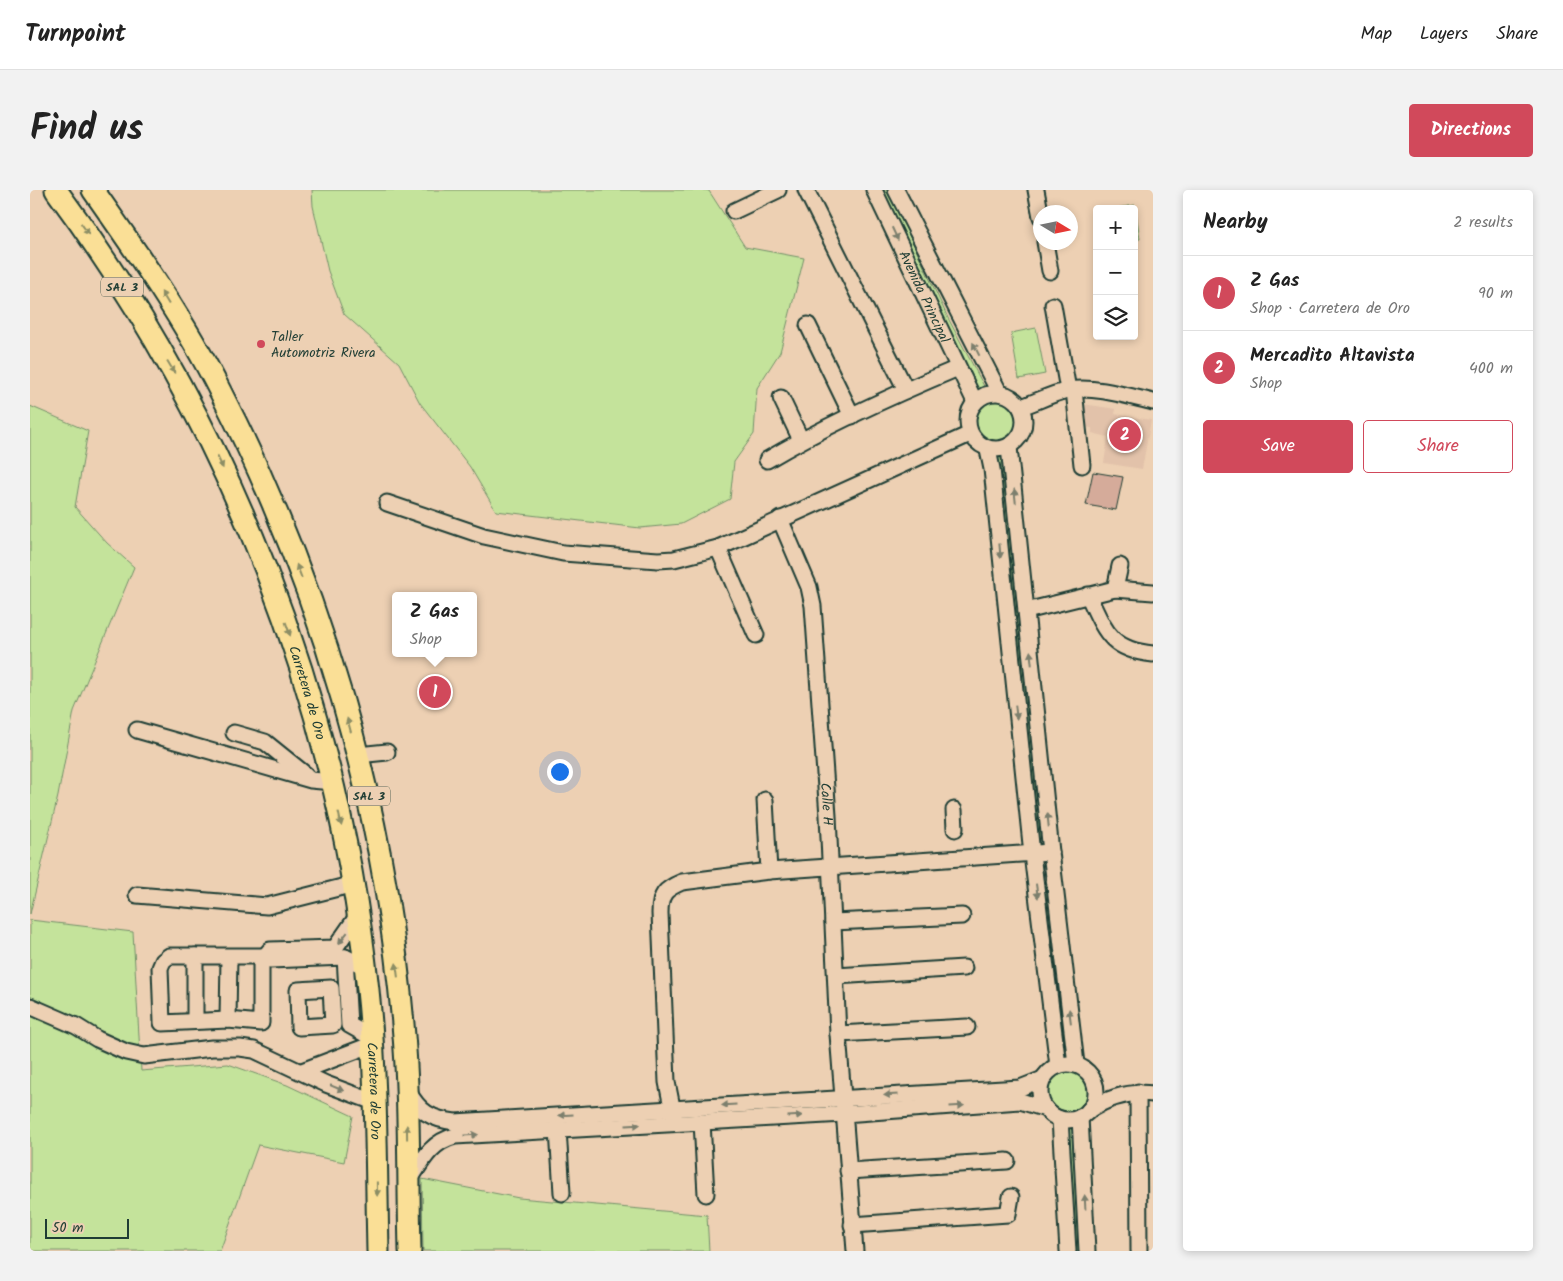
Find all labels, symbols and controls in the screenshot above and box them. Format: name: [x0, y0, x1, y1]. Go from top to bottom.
text: Turnpoint: [25, 15, 126, 54]
text: Map: [1361, 20, 1392, 49]
text: Layers: [1420, 20, 1468, 49]
text: Share: [1496, 20, 1538, 49]
text: Find us: [30, 102, 143, 158]
button: Directions: [1409, 104, 1533, 157]
north arrow: [1033, 205, 1078, 250]
map controls: [1093, 205, 1138, 340]
button: +: [1093, 205, 1138, 250]
text: Nearby: [1203, 206, 1268, 239]
text: 2 results: [1453, 210, 1513, 235]
one-way arrow: [80, 222, 90, 236]
one-way arrow: [891, 227, 899, 241]
street label: Avenida Principal: [892, 247, 956, 347]
button: −: [1093, 250, 1138, 295]
text: Z Gas: [1250, 266, 1300, 296]
road number: SAL 3: [101, 278, 143, 296]
text: 1: [1217, 281, 1221, 306]
text: 90 m: [1478, 281, 1513, 306]
one-way arrow: [160, 291, 169, 304]
button: layers: [1093, 295, 1138, 340]
text: Shop · Carretera de Oro: [1250, 296, 1410, 321]
place label: Taller Automotriz Rivera: [271, 326, 376, 364]
marker: Taller Automotriz Rivera: [255, 338, 267, 350]
text: Mercadito Altavista: [1250, 341, 1415, 371]
one-way arrow: [972, 342, 980, 356]
text: 2: [1214, 356, 1224, 381]
text: 400 m: [1469, 356, 1513, 381]
one-way arrow: [167, 360, 176, 373]
text: Shop: [1250, 371, 1282, 396]
pin: 2: [1109, 416, 1141, 454]
button: Save: [1203, 420, 1353, 473]
button: Share: [1363, 420, 1513, 473]
one-way arrow: [217, 455, 225, 469]
one-way arrow: [1010, 488, 1018, 504]
one-way arrow: [996, 543, 1004, 559]
one-way arrow: [295, 564, 303, 578]
popup: [392, 592, 477, 657]
text: Z Gas: [410, 597, 459, 627]
one-way arrow: [285, 621, 292, 636]
text: Shop: [410, 627, 442, 652]
street label: Carretera de Oro: [282, 643, 331, 743]
one-way arrow: [1027, 650, 1035, 666]
pin: 1: [419, 673, 451, 711]
one-way arrow: [1012, 705, 1020, 721]
one-way arrow: [345, 718, 353, 733]
your location: [547, 759, 573, 785]
street label: Calle H: [814, 782, 838, 826]
road number: SAL 3: [348, 786, 390, 806]
one-way arrow: [336, 811, 344, 827]
one-way arrow: [1043, 811, 1051, 827]
one-way arrow: [1033, 884, 1041, 900]
one-way arrow: [337, 931, 348, 944]
one-way arrow: [393, 962, 401, 978]
one-way arrow: [1065, 1008, 1073, 1024]
street label: Carretera de Oro: [360, 1041, 386, 1140]
one-way arrow: [330, 1085, 344, 1093]
one-way arrow: [882, 1091, 898, 1099]
one-way arrow: [720, 1101, 736, 1109]
one-way arrow: [950, 1102, 966, 1110]
one-way arrow: [558, 1112, 574, 1120]
one-way arrow: [787, 1112, 803, 1120]
one-way arrow: [625, 1121, 641, 1129]
one-way arrow: [403, 1124, 411, 1140]
one-way arrow: [463, 1131, 479, 1139]
one-way arrow: [373, 1181, 381, 1197]
one-way arrow: [1080, 1194, 1088, 1210]
scale bar: [45, 1216, 129, 1239]
text: 50 m: [52, 1217, 83, 1239]

